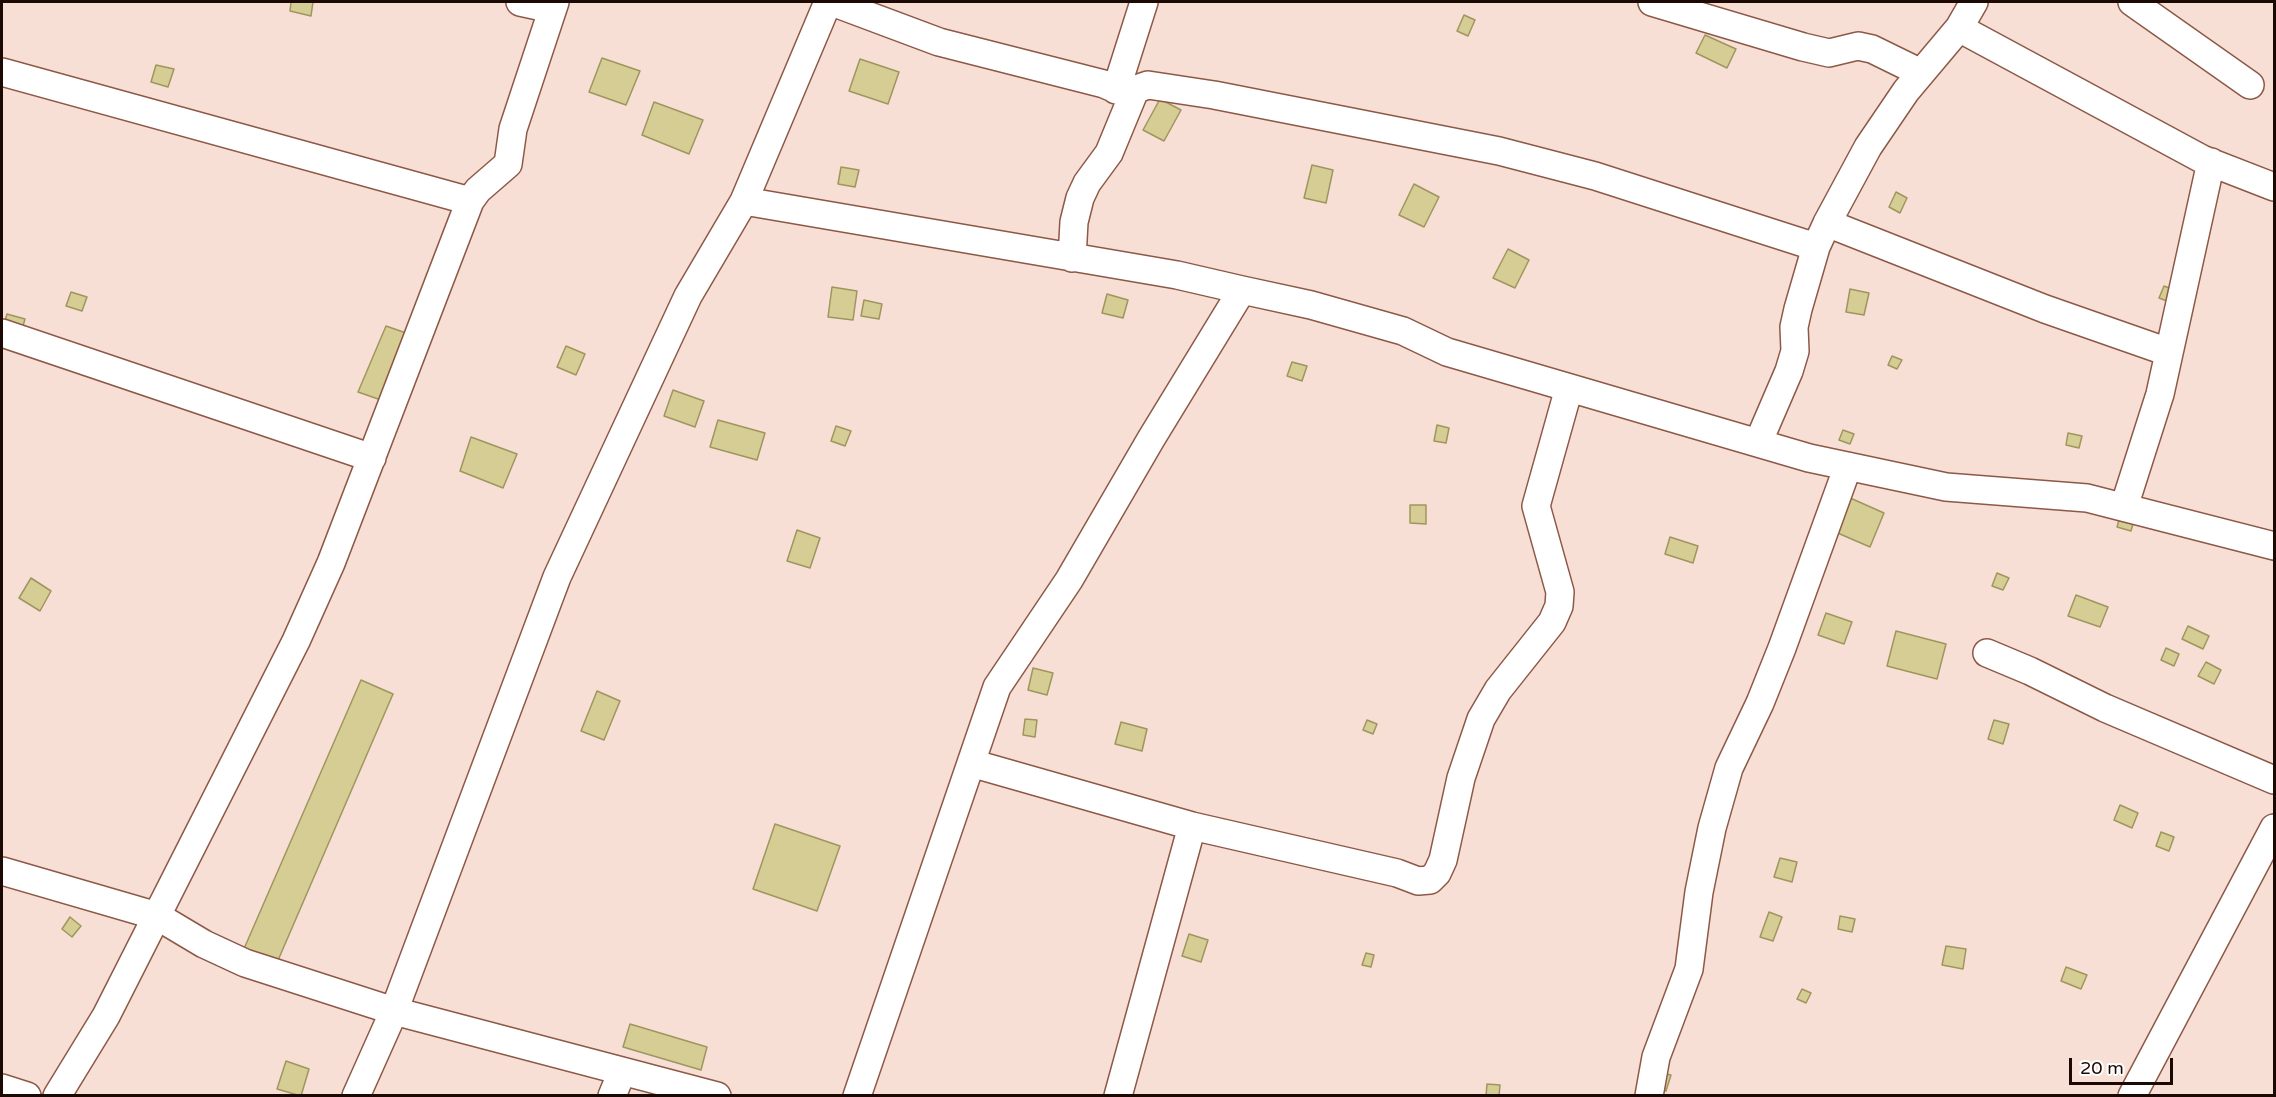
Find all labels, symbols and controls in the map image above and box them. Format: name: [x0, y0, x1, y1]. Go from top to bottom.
scale bar: [2072, 1046, 2176, 1084]
text: 20 m: [2080, 1057, 2124, 1079]

